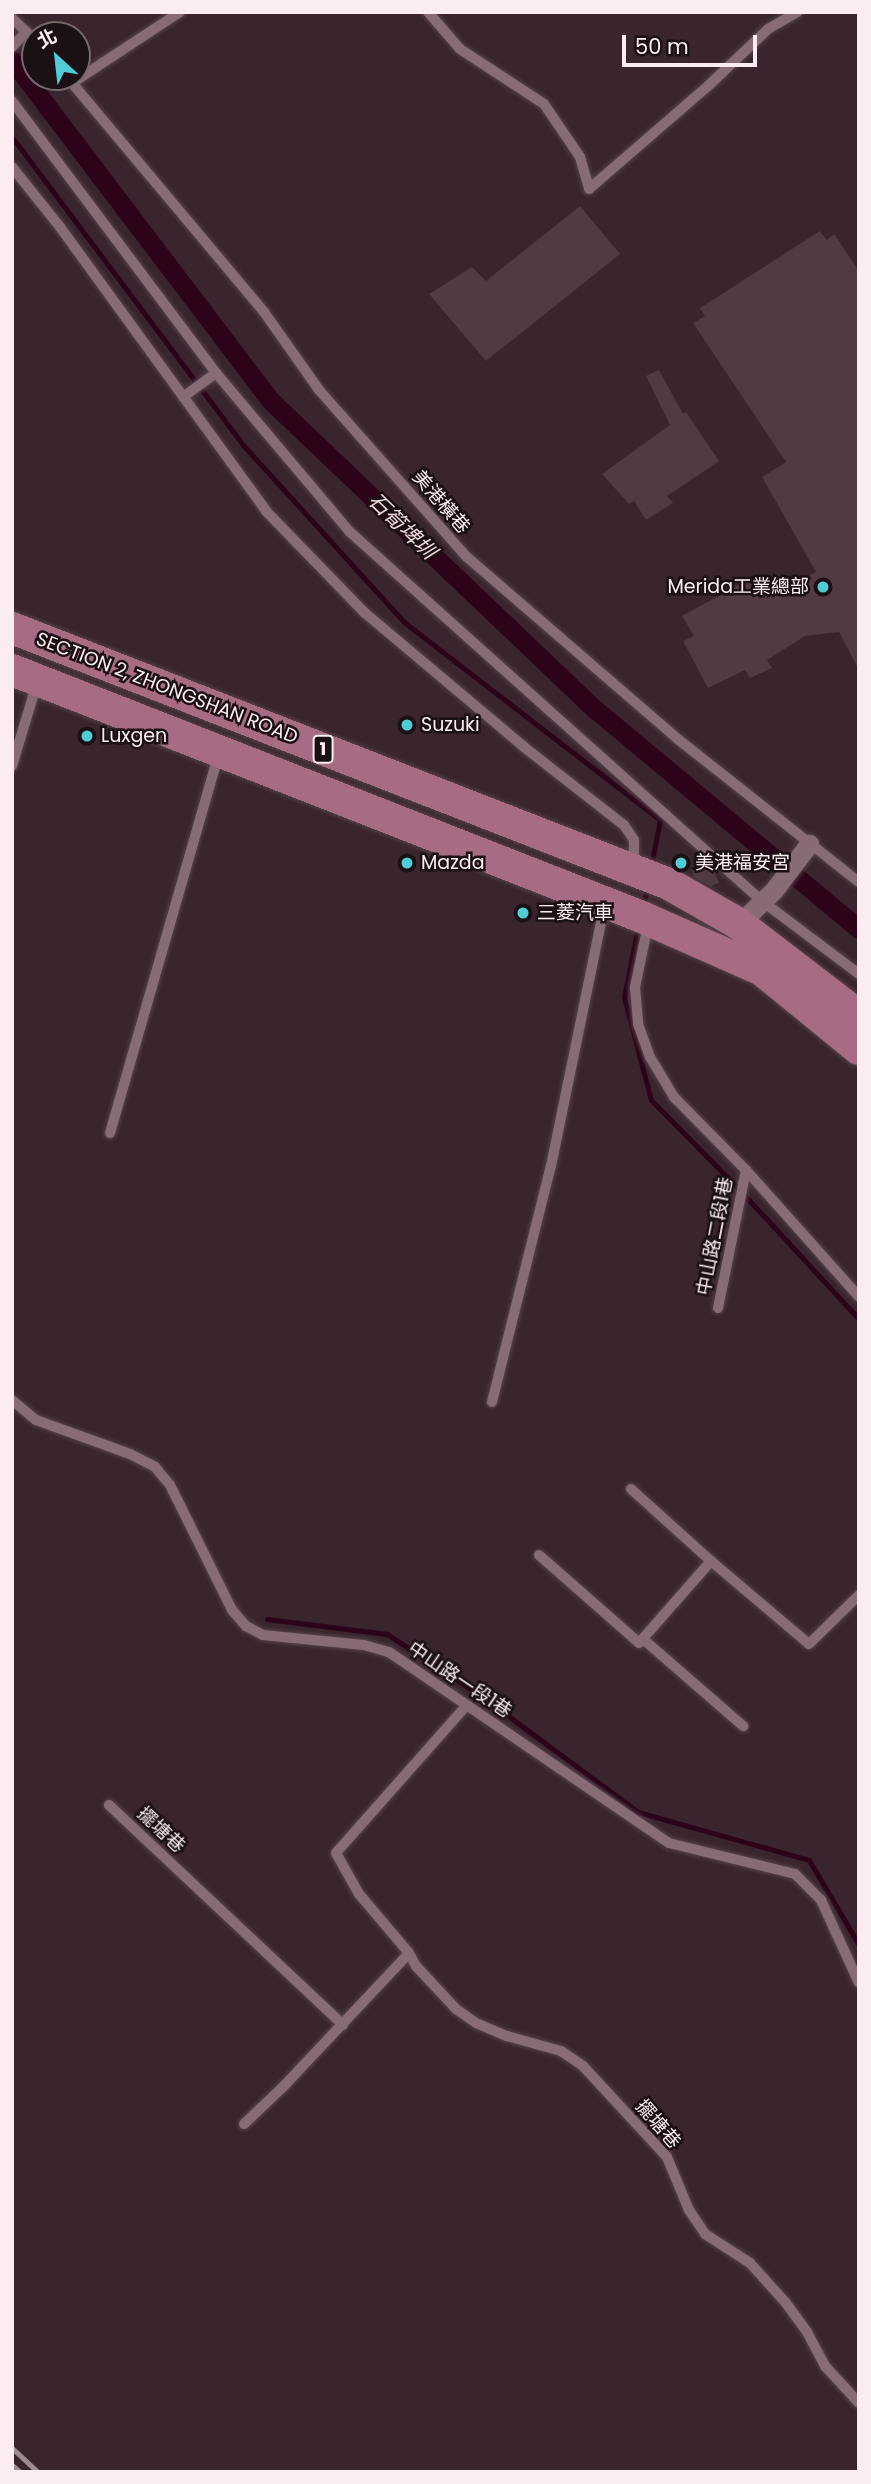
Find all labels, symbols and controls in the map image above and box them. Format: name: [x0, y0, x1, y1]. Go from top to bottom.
north arrow: [21, 21, 91, 91]
scale bar: [626, 21, 761, 65]
text: 北: [33, 22, 62, 55]
text: 50 m: [635, 32, 689, 61]
street label: 美港橫巷: [407, 466, 475, 538]
water label: 石筍埤圳: [363, 488, 441, 564]
place label: Merida工業總部: [667, 576, 809, 598]
marker: Merida工業總部: [815, 579, 831, 595]
street label: SECTION 2, ZHONGSHAN ROAD: [33, 627, 301, 749]
place label: Suzuki: [421, 714, 480, 736]
marker: Suzuki: [399, 717, 415, 733]
place label: Luxgen: [101, 725, 167, 747]
marker: Luxgen: [79, 728, 95, 744]
road number: 1: [312, 734, 334, 764]
place label: Mazda: [421, 852, 485, 874]
place label: 美港福安宮: [695, 852, 790, 874]
marker: Mazda: [399, 855, 415, 871]
marker: 美港福安宮: [673, 855, 689, 871]
place label: 三菱汽車: [537, 902, 613, 924]
marker: 三菱汽車: [515, 905, 531, 921]
street label: 中山路二段1巷: [692, 1175, 738, 1297]
street label: 中山路一段1巷: [404, 1637, 516, 1723]
street label: 擺塘巷: [132, 1802, 190, 1858]
street label: 擺塘巷: [631, 2095, 685, 2153]

